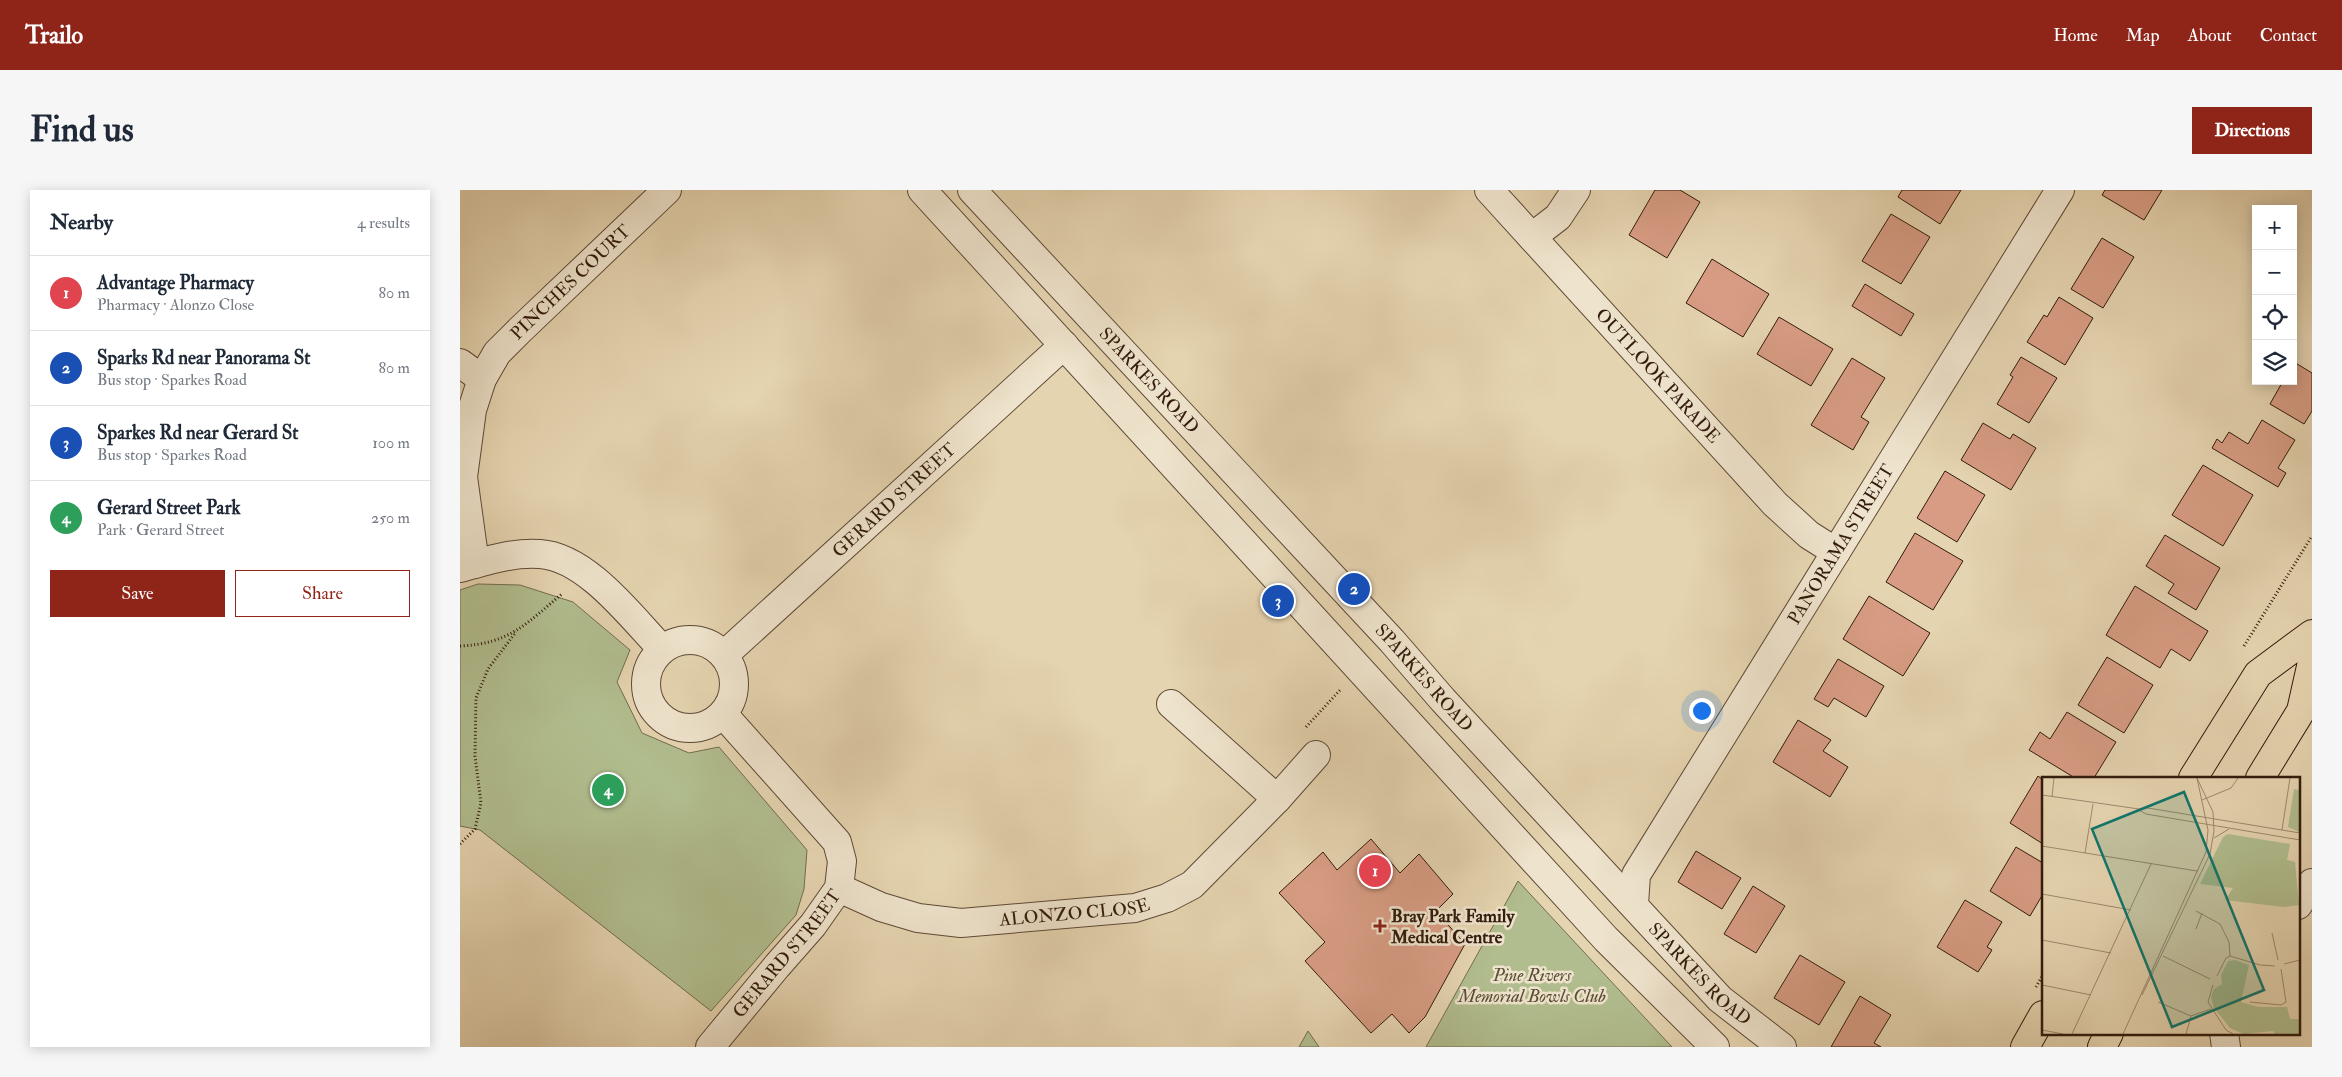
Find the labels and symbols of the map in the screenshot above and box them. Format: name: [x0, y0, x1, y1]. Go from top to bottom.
street label: PINCHES COURT: [506, 220, 636, 345]
street label: OUTLOOK PARADE: [1590, 304, 1725, 448]
street label: SPARKES ROAD: [1094, 323, 1204, 439]
street label: GERARD STREET: [828, 438, 961, 563]
street label: PANORAMA STREET: [1783, 460, 1900, 629]
pin: 2: [1338, 570, 1370, 608]
pin: 3: [1262, 582, 1294, 620]
street label: SPARKES ROAD: [1370, 619, 1478, 737]
your location: [1689, 698, 1715, 724]
pin: 4: [592, 771, 624, 809]
inset map: [2042, 777, 2300, 1034]
pin: 1: [1359, 852, 1391, 890]
street label: GERARD STREET: [728, 885, 847, 1023]
street label: ALONZO CLOSE: [998, 893, 1153, 932]
place label: Bray Park Family Medical Centre: [1390, 905, 1515, 949]
street label: SPARKES ROAD: [1643, 918, 1756, 1031]
marker: Bray Park Family Medical Centre: [1373, 919, 1387, 933]
park label: Pine Rivers Memorial Bowls Club: [1457, 964, 1606, 1008]

